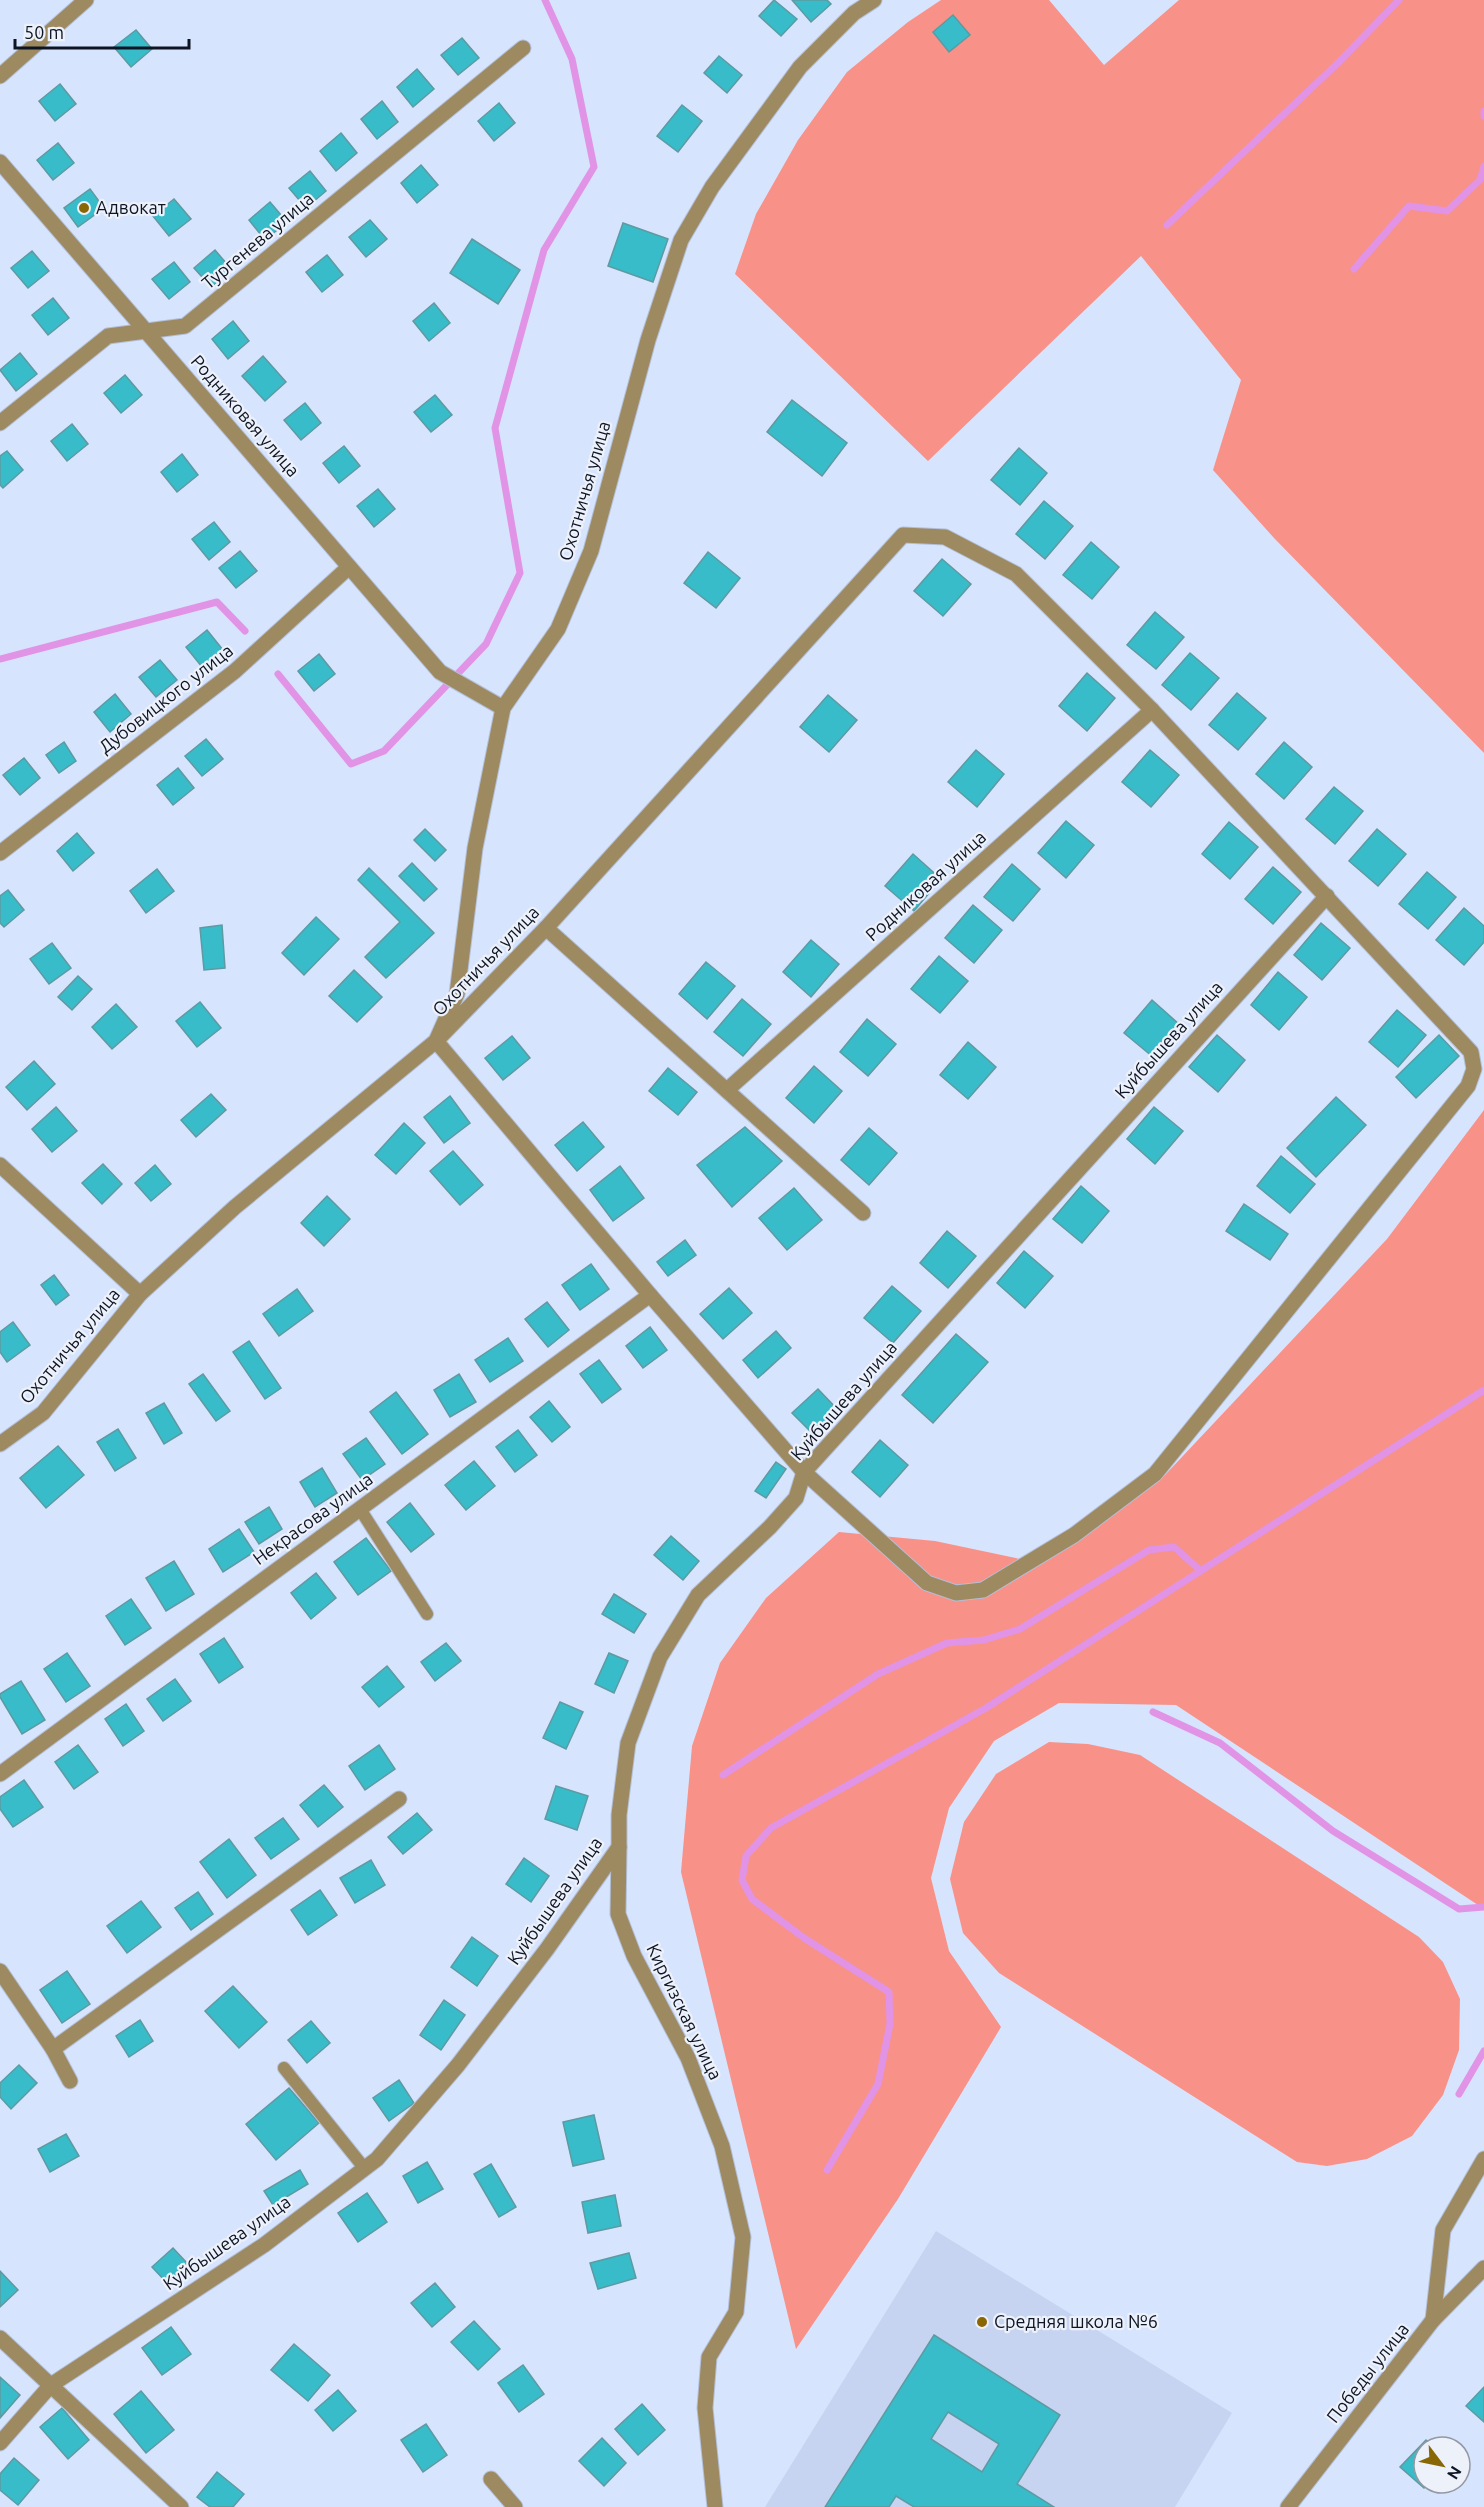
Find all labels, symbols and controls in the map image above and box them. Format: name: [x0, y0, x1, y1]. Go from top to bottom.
scale bar: [15, 12, 189, 50]
text: 50 m: [24, 22, 64, 42]
street label: Тургенева улица: [198, 188, 317, 293]
place label: Адвокат: [96, 197, 166, 217]
marker: Адвокат: [77, 201, 91, 215]
street label: Родниковая улица: [188, 350, 304, 480]
street label: Охотничья улица: [555, 419, 614, 563]
street label: Дубовицкого улица: [94, 640, 236, 757]
street label: Родниковая улица: [861, 826, 989, 944]
street label: Охотничья улица: [428, 901, 543, 1019]
street label: Куйбышева улица: [1110, 977, 1226, 1102]
street label: Охотничья улица: [15, 1284, 123, 1407]
street label: Куйбышева улица: [786, 1337, 900, 1464]
street label: Некрасова улица: [249, 1468, 376, 1568]
street label: Куйбышева улица: [503, 1833, 606, 1968]
street label: Киргизская улица: [643, 1940, 726, 2083]
street label: Куйбышева улица: [159, 2191, 294, 2294]
place label: Средняя школа №6: [994, 2311, 1158, 2331]
marker: Средняя школа №6: [975, 2315, 989, 2329]
street label: Победы улица: [1322, 2319, 1412, 2426]
north arrow: [1412, 2435, 1472, 2495]
text: N: [1444, 2463, 1466, 2483]

